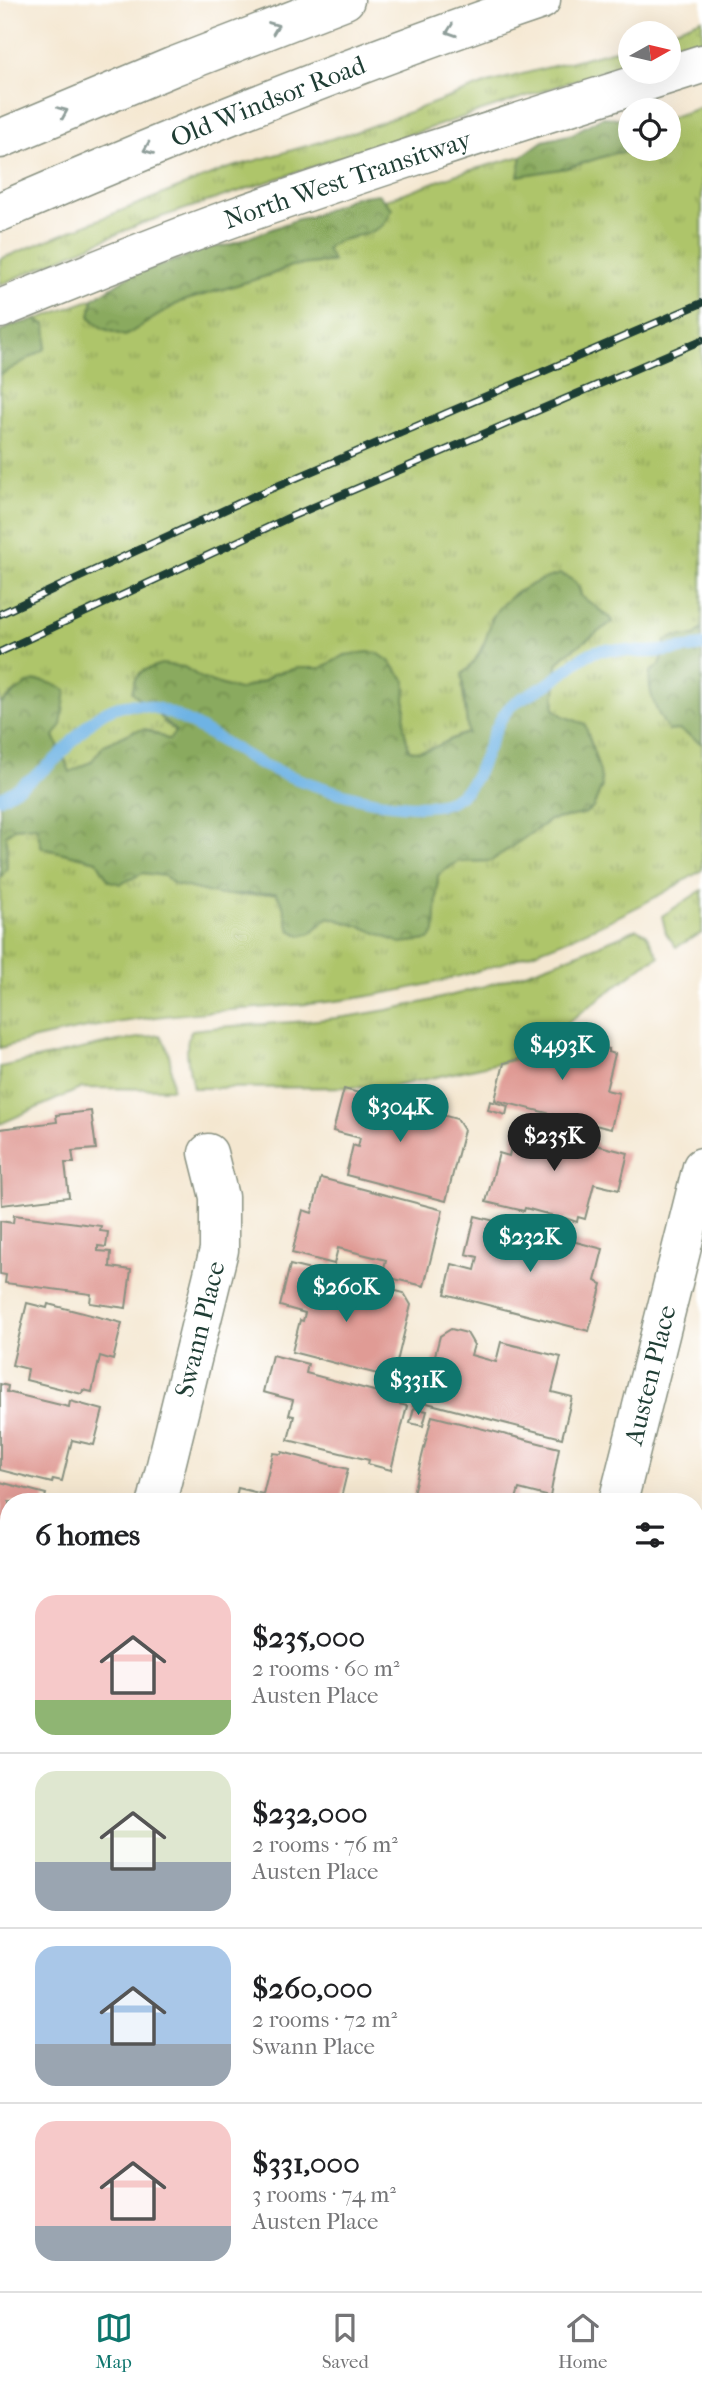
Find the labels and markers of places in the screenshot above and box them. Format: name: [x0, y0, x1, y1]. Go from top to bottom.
pin: $493K: [513, 1023, 611, 1082]
pin: $304K: [351, 1084, 449, 1144]
pin: $235K: [505, 1114, 603, 1173]
pin: $232K: [481, 1214, 579, 1274]
pin: $260K: [297, 1264, 395, 1324]
pin: $331K: [369, 1358, 467, 1417]

